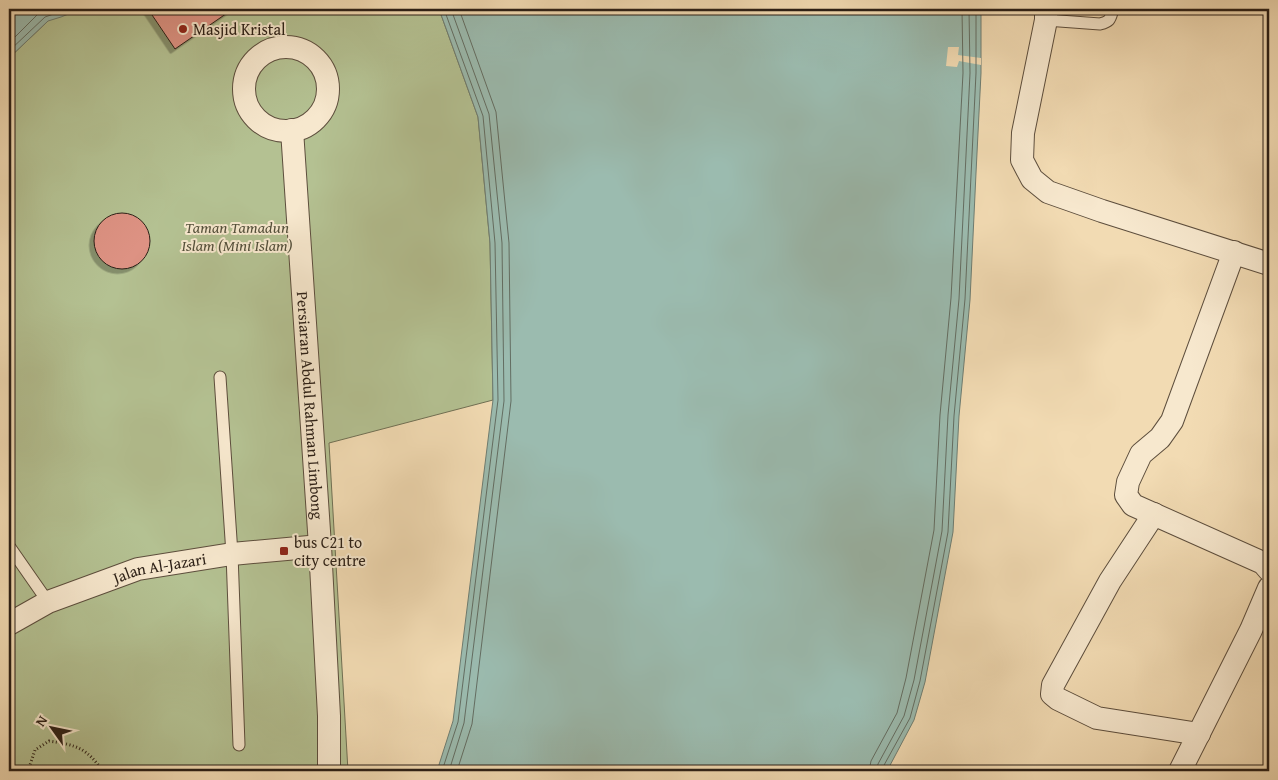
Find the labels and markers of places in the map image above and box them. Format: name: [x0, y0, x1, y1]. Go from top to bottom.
place label: Masjid Kristal: [193, 17, 286, 41]
marker: Masjid Kristal: [177, 23, 189, 35]
place label: bus C21 to city centre: [294, 530, 366, 572]
marker: bus C21 to city centre: [278, 545, 290, 557]

